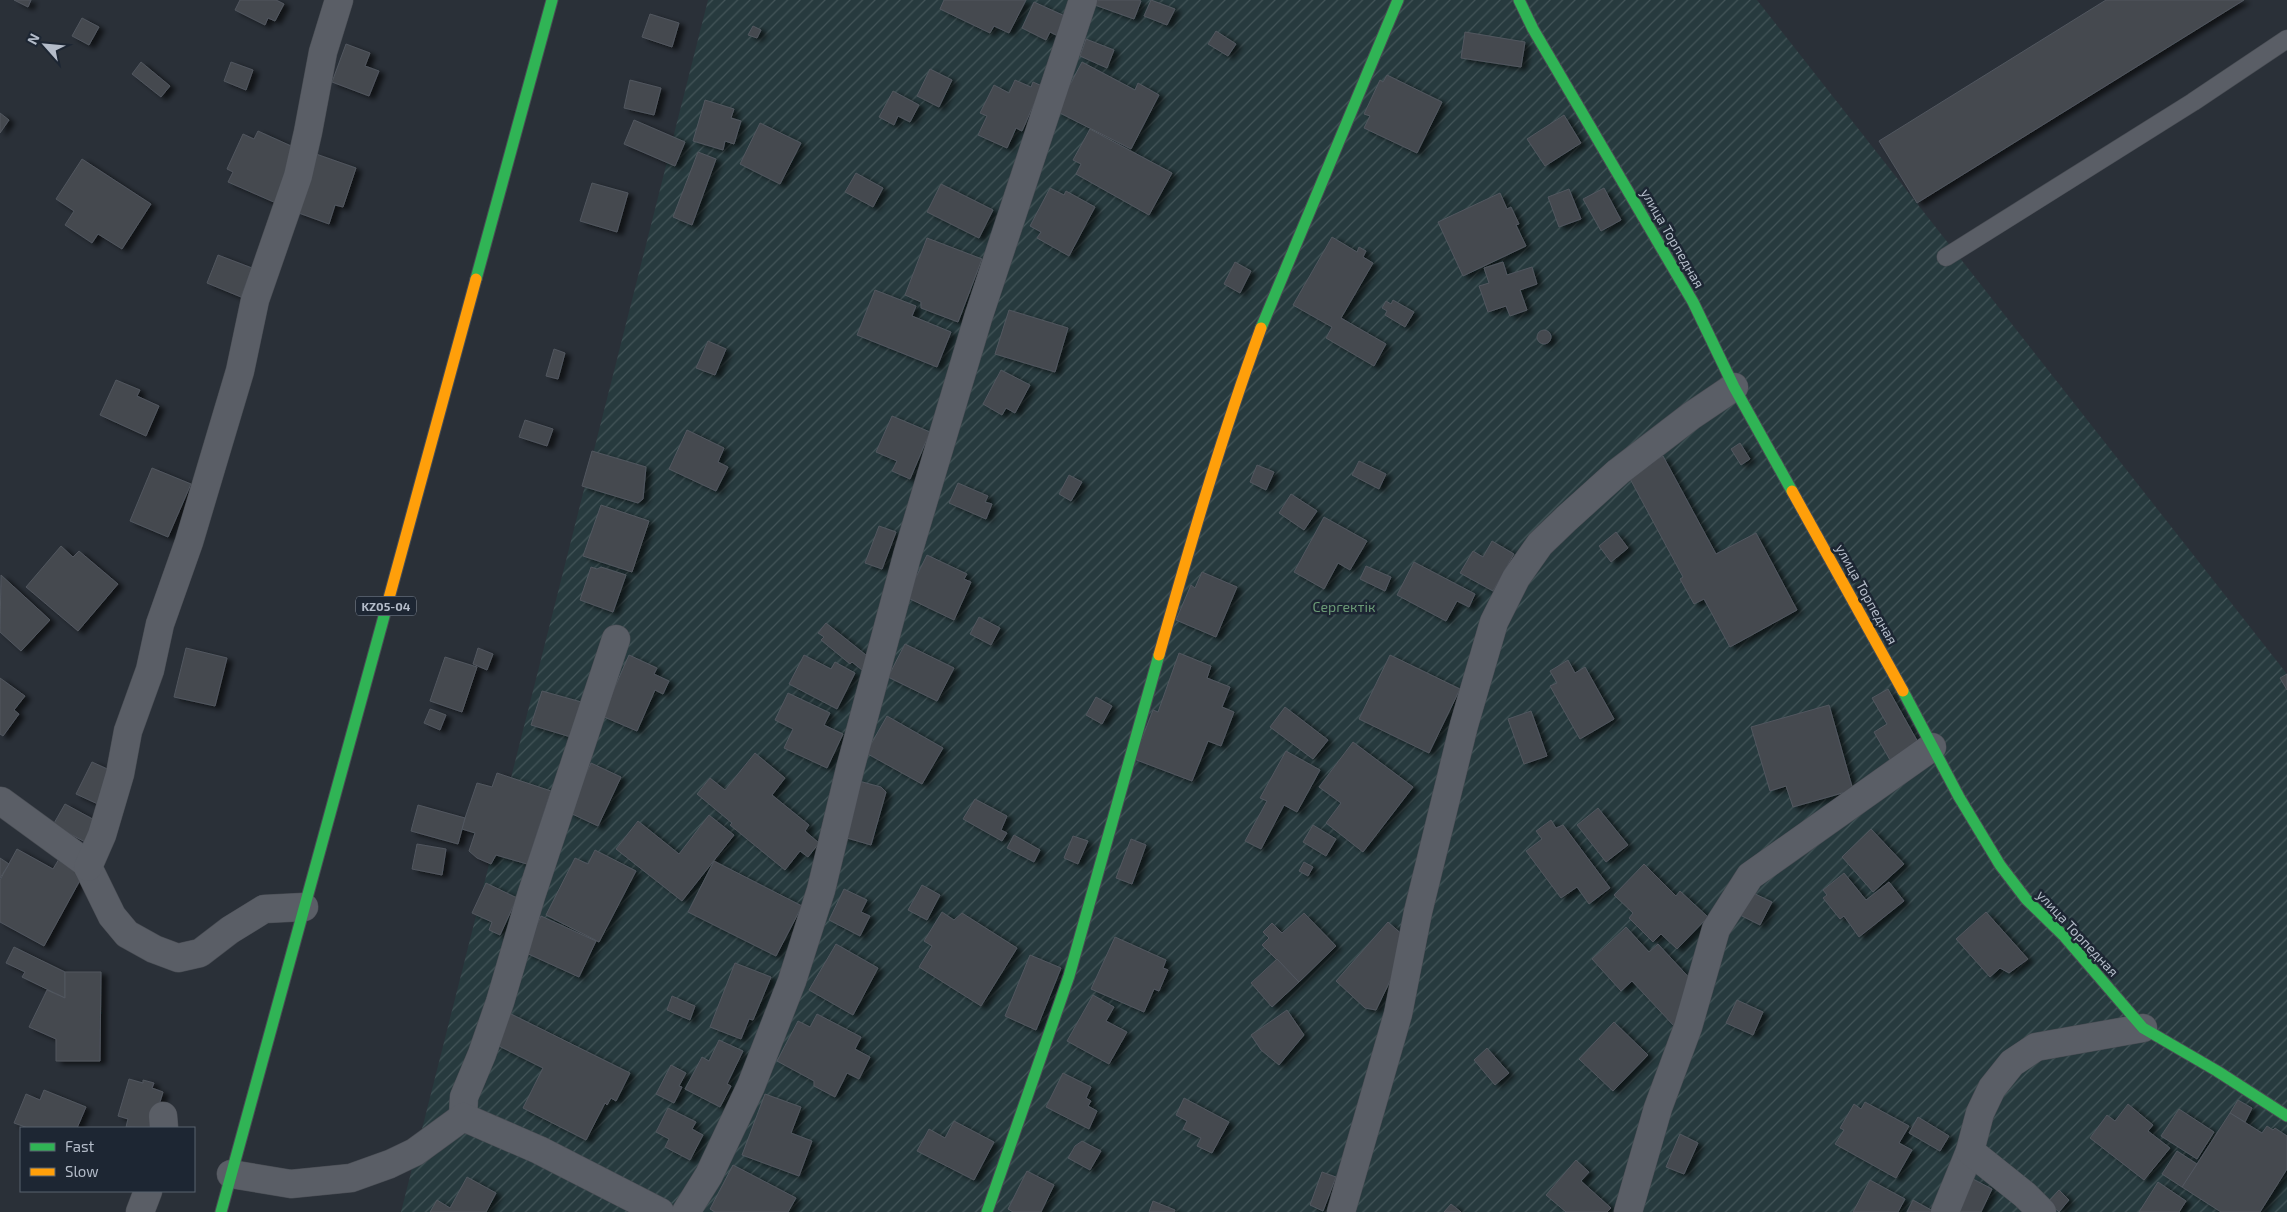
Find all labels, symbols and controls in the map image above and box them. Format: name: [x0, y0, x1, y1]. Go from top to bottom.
north arrow: [20, 20, 70, 70]
text: N: [23, 31, 43, 47]
street label: улица Торпедная: [1638, 185, 1708, 291]
street label: улица Торпедная: [1832, 541, 1902, 647]
road number: KZ05-04: [356, 596, 416, 616]
park label: Сергектік: [1313, 598, 1376, 615]
street label: улица Торпедная: [2034, 886, 2122, 980]
legend: [20, 1127, 195, 1192]
text: Fast: [65, 1137, 95, 1155]
text: Slow: [65, 1162, 99, 1180]

